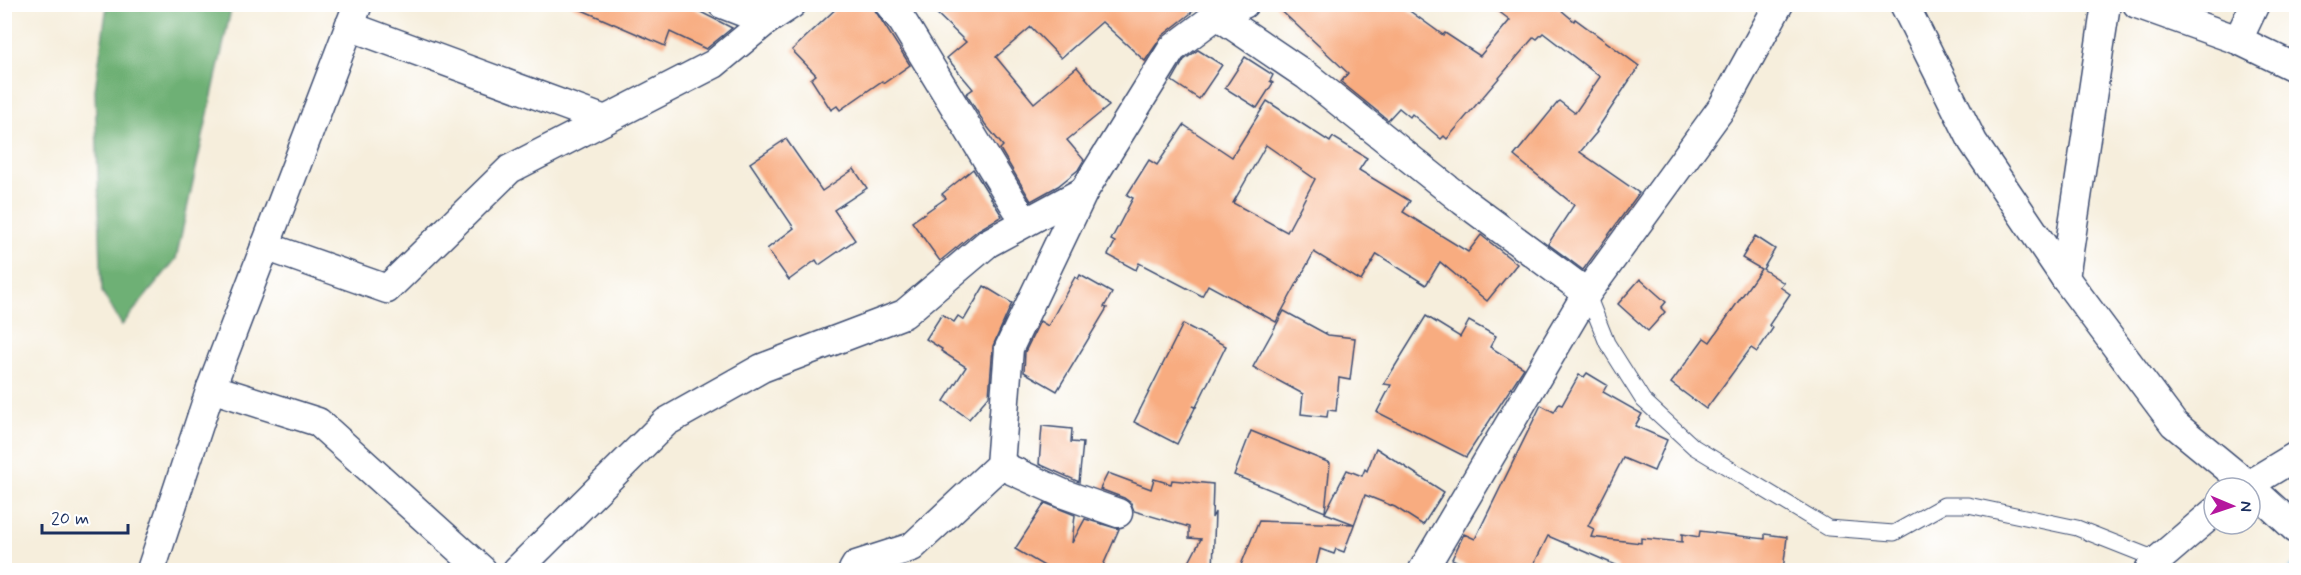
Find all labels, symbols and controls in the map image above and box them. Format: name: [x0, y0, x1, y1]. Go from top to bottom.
north arrow: [2202, 476, 2262, 536]
scale bar: [42, 497, 128, 535]
text: N: [2235, 501, 2256, 512]
text: 20 m: [51, 507, 89, 531]

